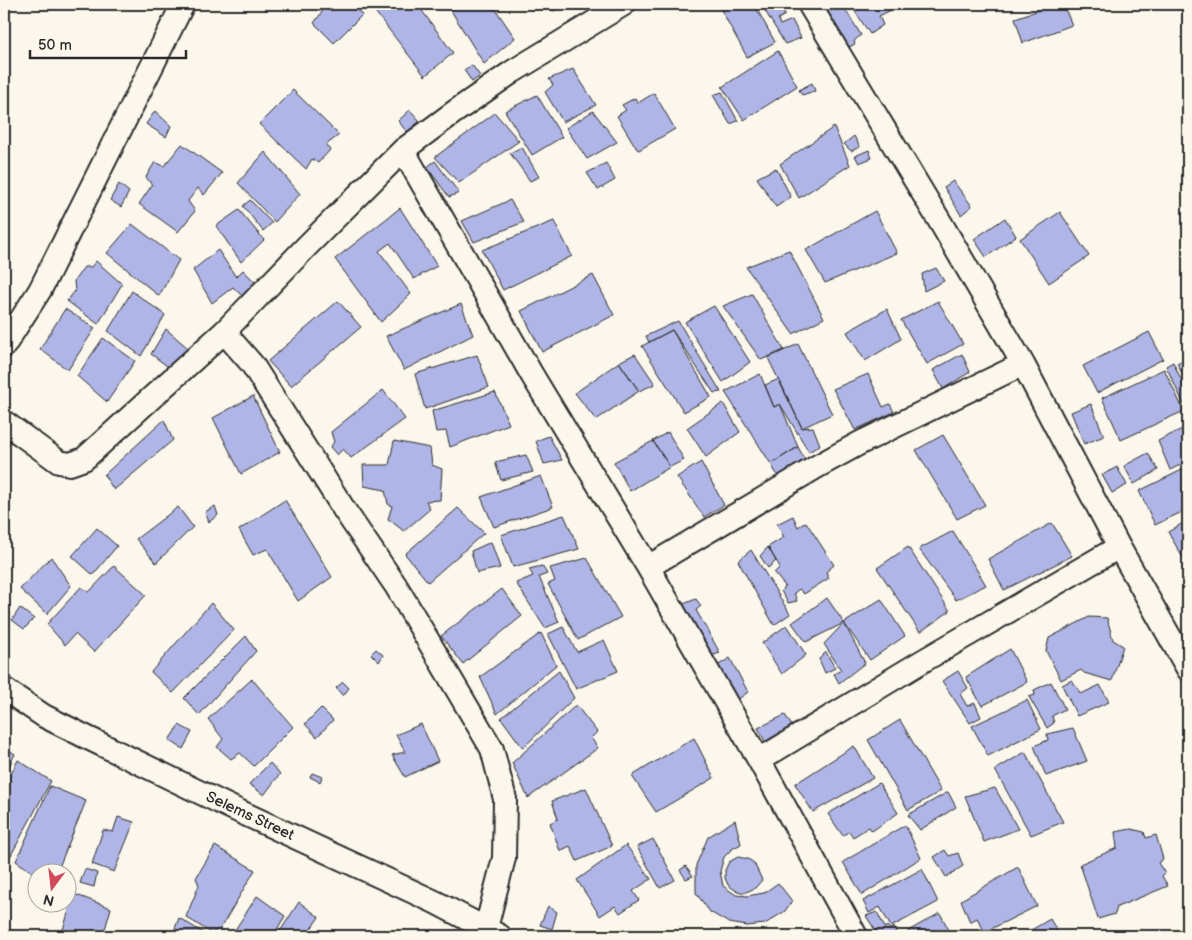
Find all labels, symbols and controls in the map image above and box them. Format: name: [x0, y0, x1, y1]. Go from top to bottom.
scale bar: [30, 28, 186, 60]
text: 50 m: [38, 36, 72, 55]
street label: Selems Street: [203, 787, 297, 845]
north arrow: [28, 862, 78, 912]
text: N: [41, 891, 56, 910]

